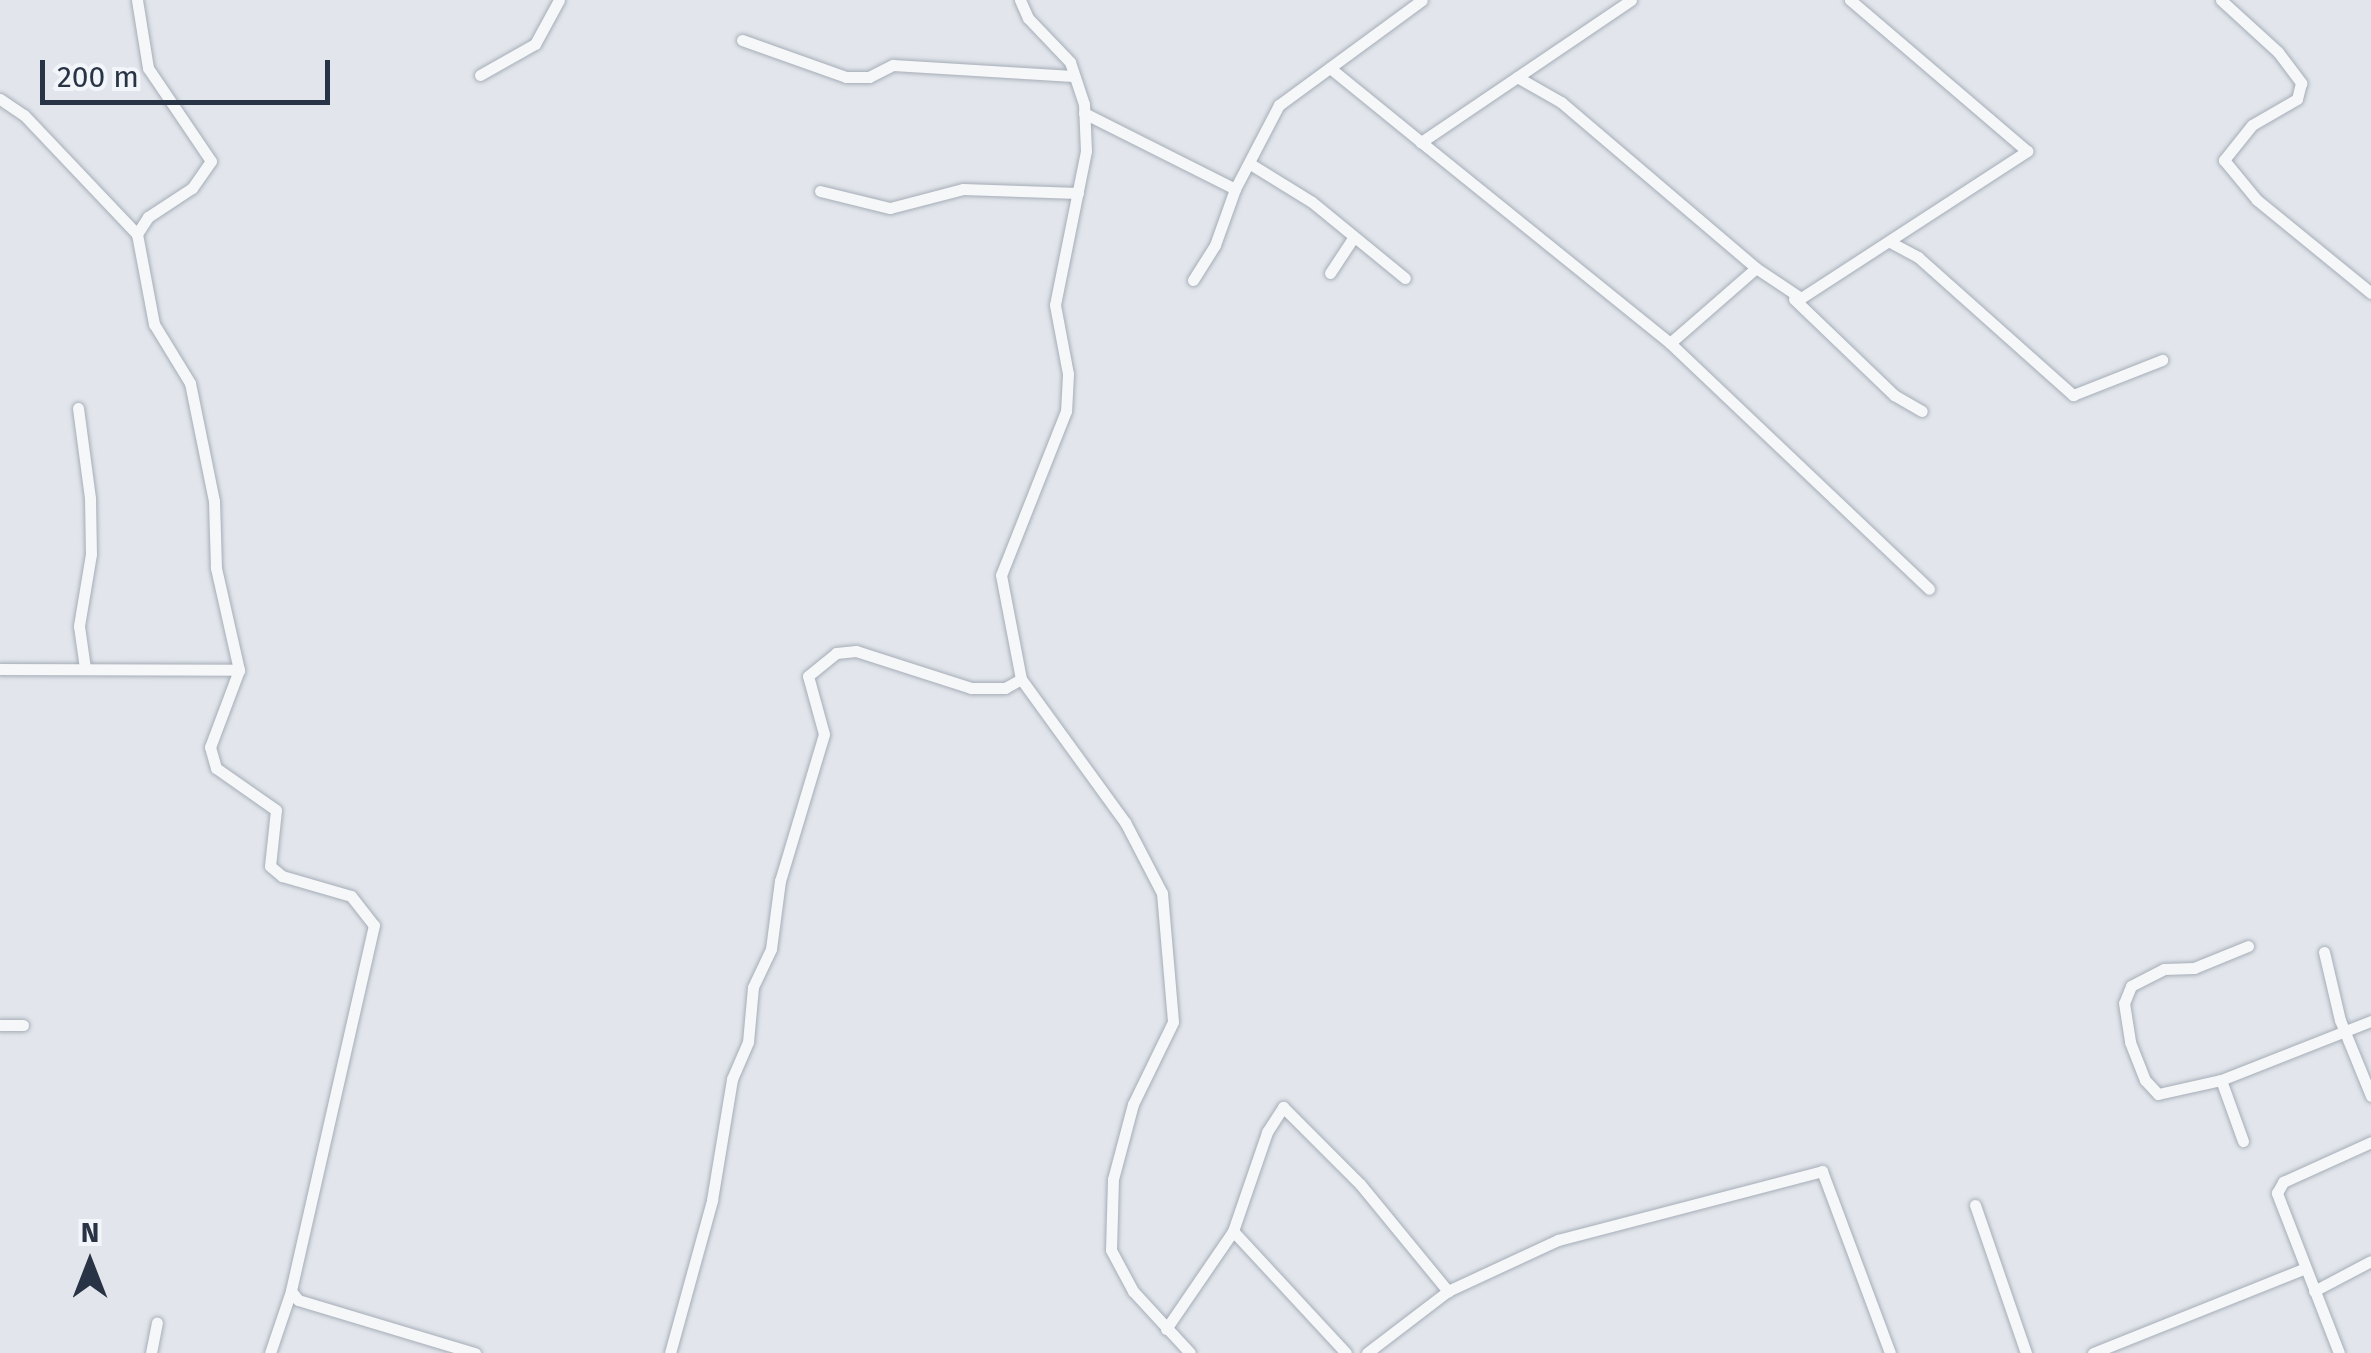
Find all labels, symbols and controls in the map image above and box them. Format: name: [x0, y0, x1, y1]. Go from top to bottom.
scale bar: [45, 40, 335, 102]
text: 200 m: [57, 59, 139, 95]
north arrow: [40, 1213, 140, 1313]
text: N: [81, 1216, 99, 1249]

